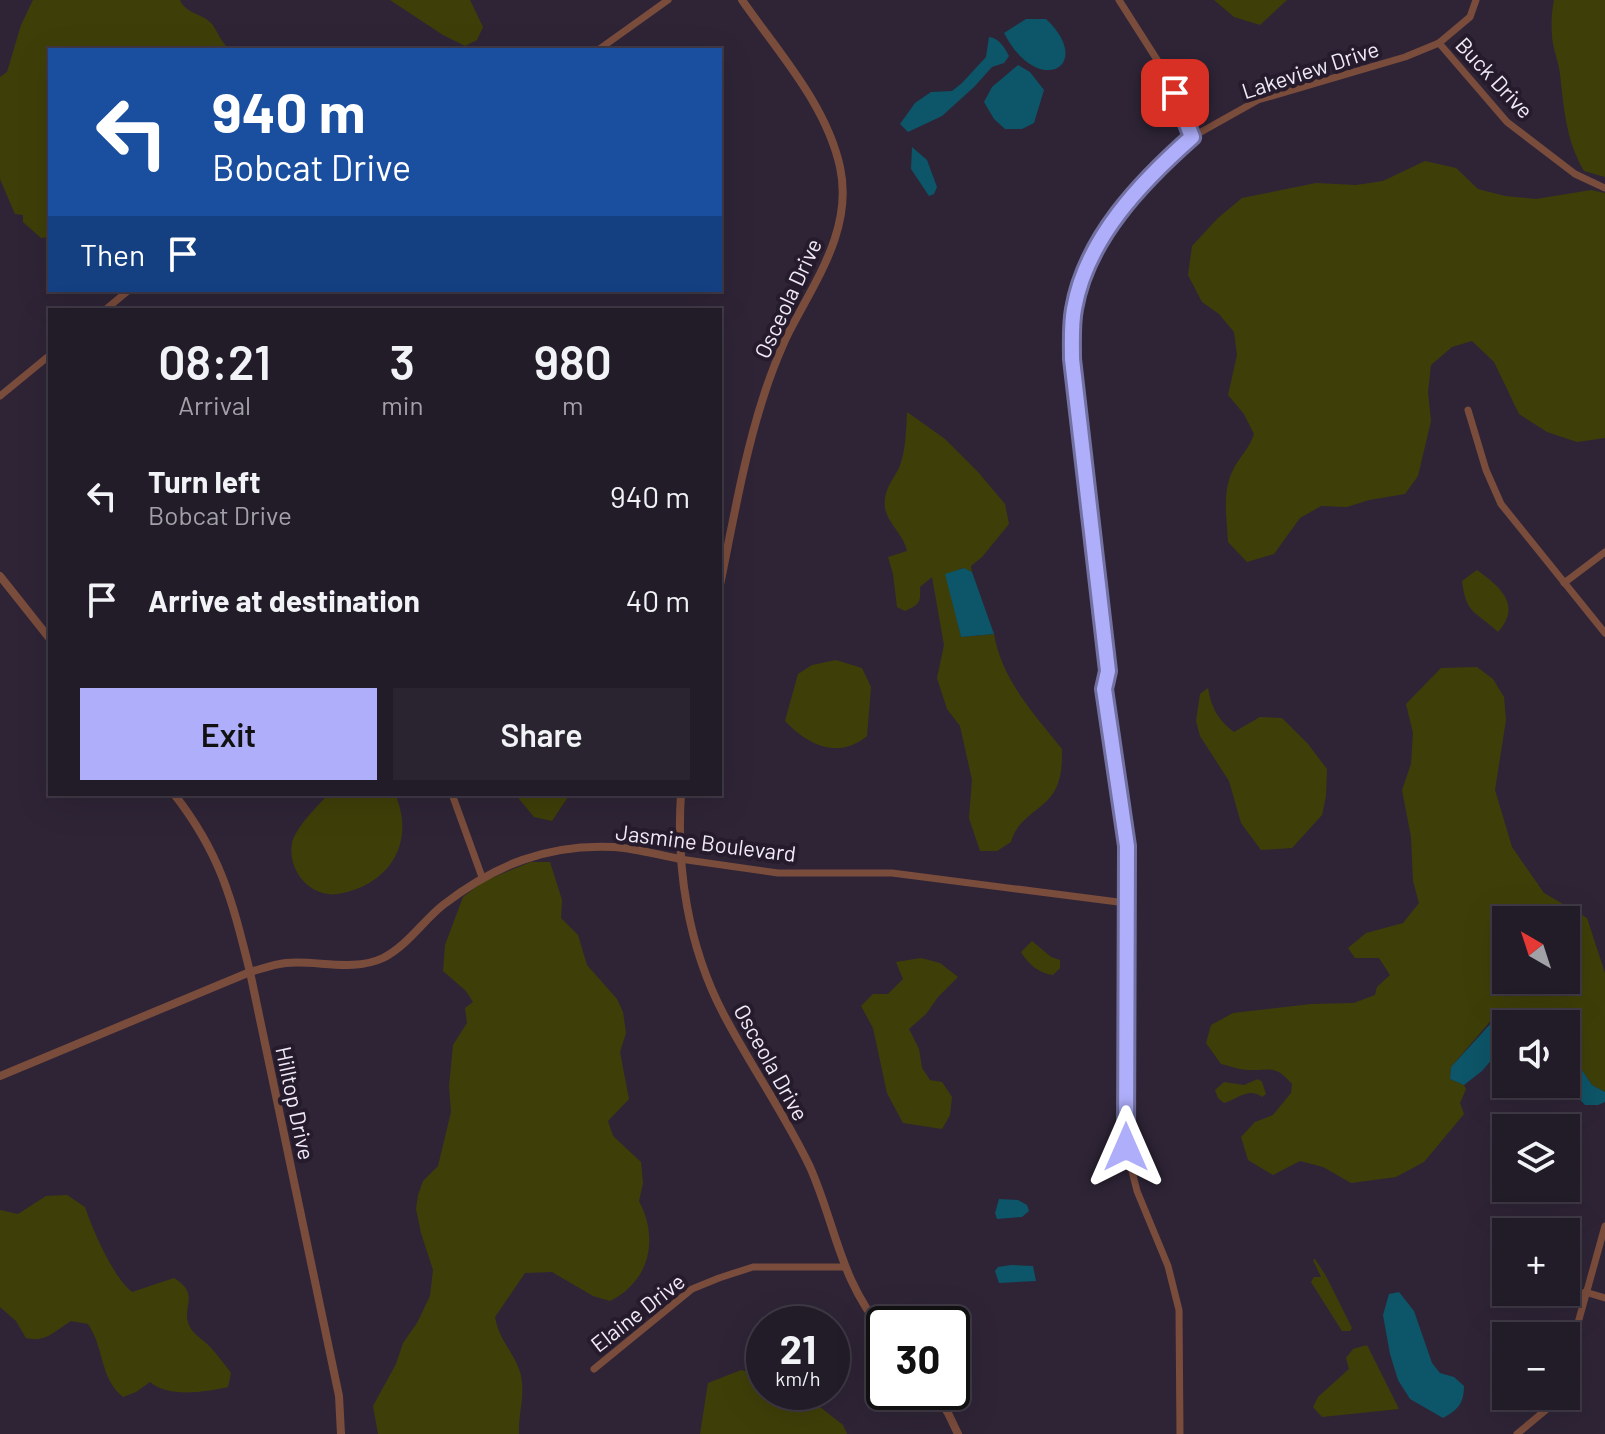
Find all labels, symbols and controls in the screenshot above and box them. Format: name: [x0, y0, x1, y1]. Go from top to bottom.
street label: Buck Drive: [1451, 31, 1539, 123]
street label: Lakeview Drive: [1238, 35, 1382, 103]
pin: [1141, 59, 1209, 127]
icon: arrive: [1153, 71, 1197, 115]
text: 940 m: [212, 77, 366, 144]
icon: left: [80, 80, 184, 184]
text: Bobcat Drive: [212, 145, 411, 188]
icon: arrive: [161, 232, 205, 276]
street label: Osceola Drive: [748, 234, 826, 362]
text: Then: [80, 236, 145, 272]
text: 08:21: [158, 332, 271, 390]
text: 3: [390, 332, 415, 390]
text: 980: [534, 332, 612, 390]
text: Arrival: [178, 389, 251, 420]
text: min: [381, 389, 423, 420]
text: m: [562, 389, 583, 420]
text: Turn left: [148, 463, 261, 499]
icon: left: [80, 474, 124, 518]
text: 940 m: [610, 478, 690, 514]
text: Bobcat Drive: [148, 499, 292, 530]
icon: arrive: [80, 578, 124, 622]
text: Arrive at destination: [148, 582, 420, 618]
text: 40 m: [626, 582, 690, 618]
button: Exit: [80, 688, 377, 780]
button: Share: [393, 688, 690, 780]
street label: Jasmine Boulevard: [614, 818, 798, 866]
north arrow: [1492, 906, 1580, 994]
map controls: [1492, 906, 1580, 1410]
street label: Osceola Drive: [729, 999, 815, 1125]
button: sound: [1492, 1010, 1580, 1098]
street label: Hilltop Drive: [271, 1044, 321, 1162]
position arrow: [1084, 1105, 1168, 1189]
button: layers: [1492, 1114, 1580, 1202]
button: +: [1492, 1218, 1580, 1306]
street label: Elaine Drive: [585, 1267, 689, 1357]
speed limit sign: 30: [866, 1306, 970, 1410]
button: −: [1492, 1322, 1580, 1410]
text: 21: [780, 1324, 816, 1372]
text: km/h: [775, 1366, 821, 1390]

